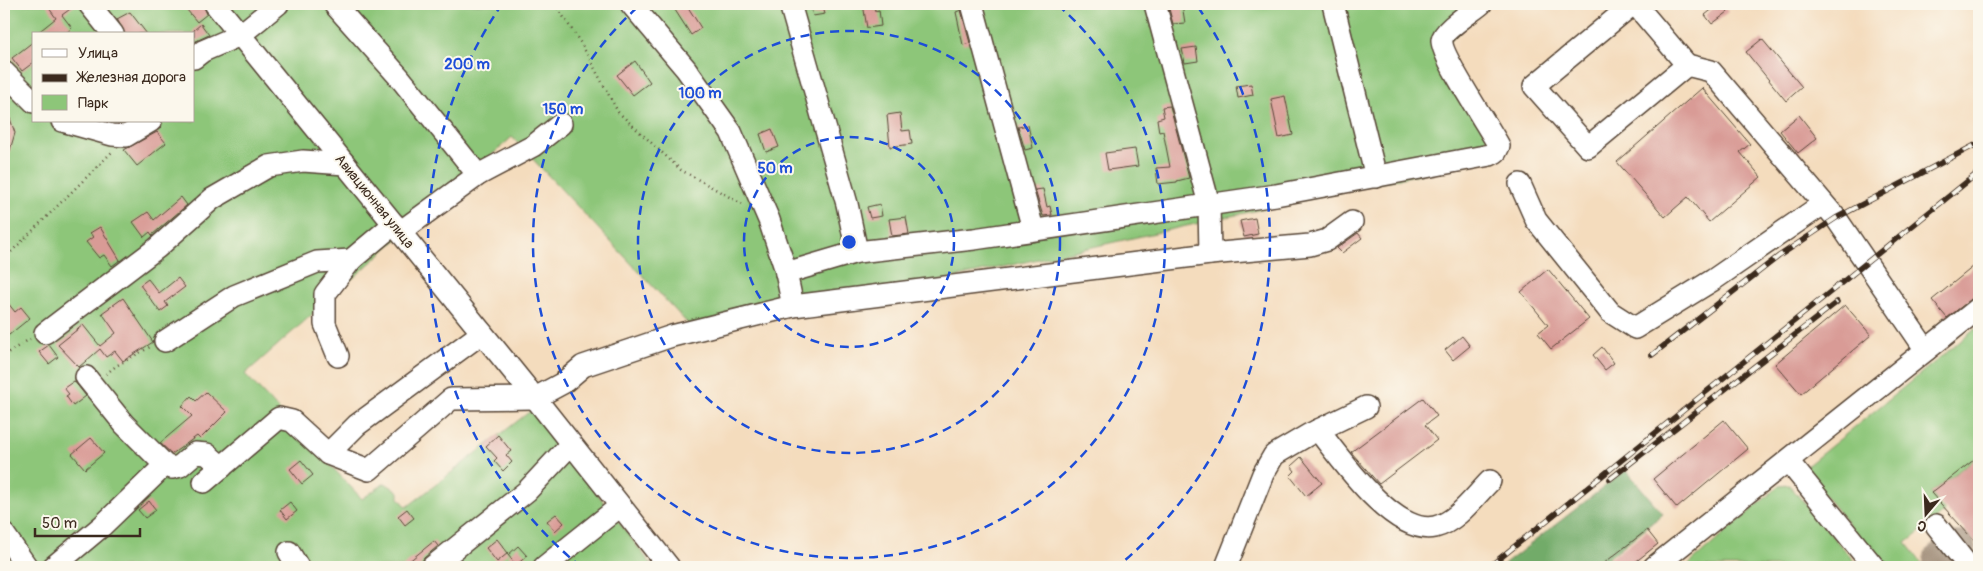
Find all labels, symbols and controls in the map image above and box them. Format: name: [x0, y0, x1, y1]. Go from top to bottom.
legend: [32, 32, 195, 122]
text: Улица: [78, 44, 118, 63]
text: 200 m: [444, 55, 490, 74]
text: Железная дорога: [76, 68, 186, 87]
text: 100 m: [679, 84, 721, 103]
text: Парк: [78, 94, 109, 113]
text: 150 m: [543, 100, 583, 119]
street label: Авиационная улица: [331, 151, 418, 252]
text: 50 m: [758, 159, 792, 178]
centre of rings: [840, 233, 858, 251]
north arrow: [1900, 488, 1950, 538]
scale bar: [35, 506, 140, 538]
text: 50 m: [42, 514, 77, 533]
text: С: [1915, 516, 1929, 535]

